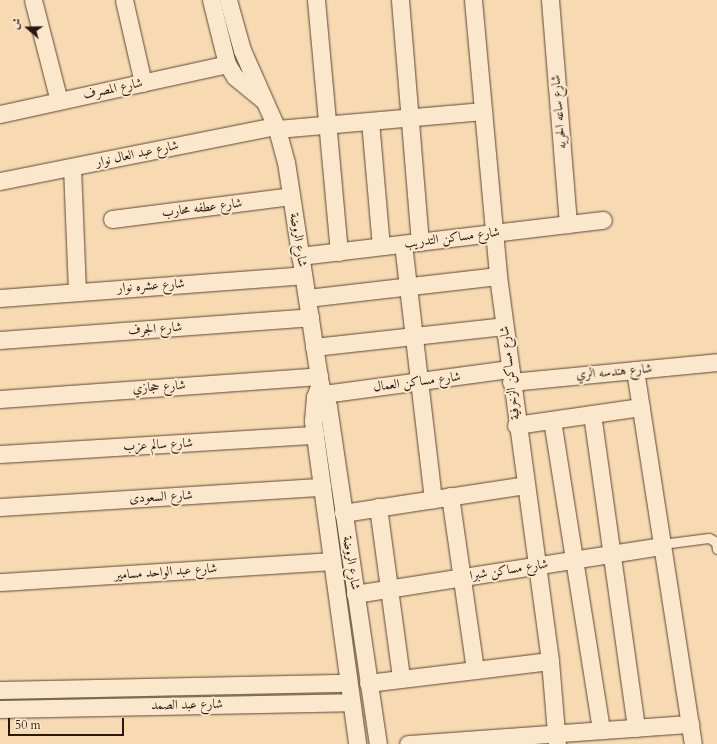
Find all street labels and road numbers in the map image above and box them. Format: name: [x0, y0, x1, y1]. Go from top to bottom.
street label: شارع ساعه الحريه: [548, 74, 570, 150]
street label: شارع المصرف: [82, 75, 144, 103]
street label: شارع عبد العال نوار: [94, 138, 180, 170]
street label: شارع عطفه محارب: [161, 195, 243, 221]
street label: شارع الروضة: [286, 212, 310, 268]
street label: شارع مساكن التدريب: [403, 224, 501, 252]
street label: شارع عشره نوار: [117, 276, 185, 296]
street label: شارع الجرف: [127, 319, 183, 339]
street label: شارع مساكن الزخرفية: [497, 325, 523, 421]
street label: شارع هندسه الري: [575, 361, 653, 383]
street label: شارع مساكن العمال: [372, 369, 462, 395]
street label: شارع حجازي: [132, 377, 186, 397]
street label: شارع سالم عزب: [123, 435, 193, 455]
street label: شارع السعودى: [129, 488, 193, 506]
street label: شارع الروضة: [339, 535, 363, 591]
street label: شارع مساكن شبرا: [469, 556, 549, 584]
street label: شارع عبد الواحد مسامير: [114, 561, 218, 583]
street label: شارع عبد الصمد: [151, 697, 223, 713]

